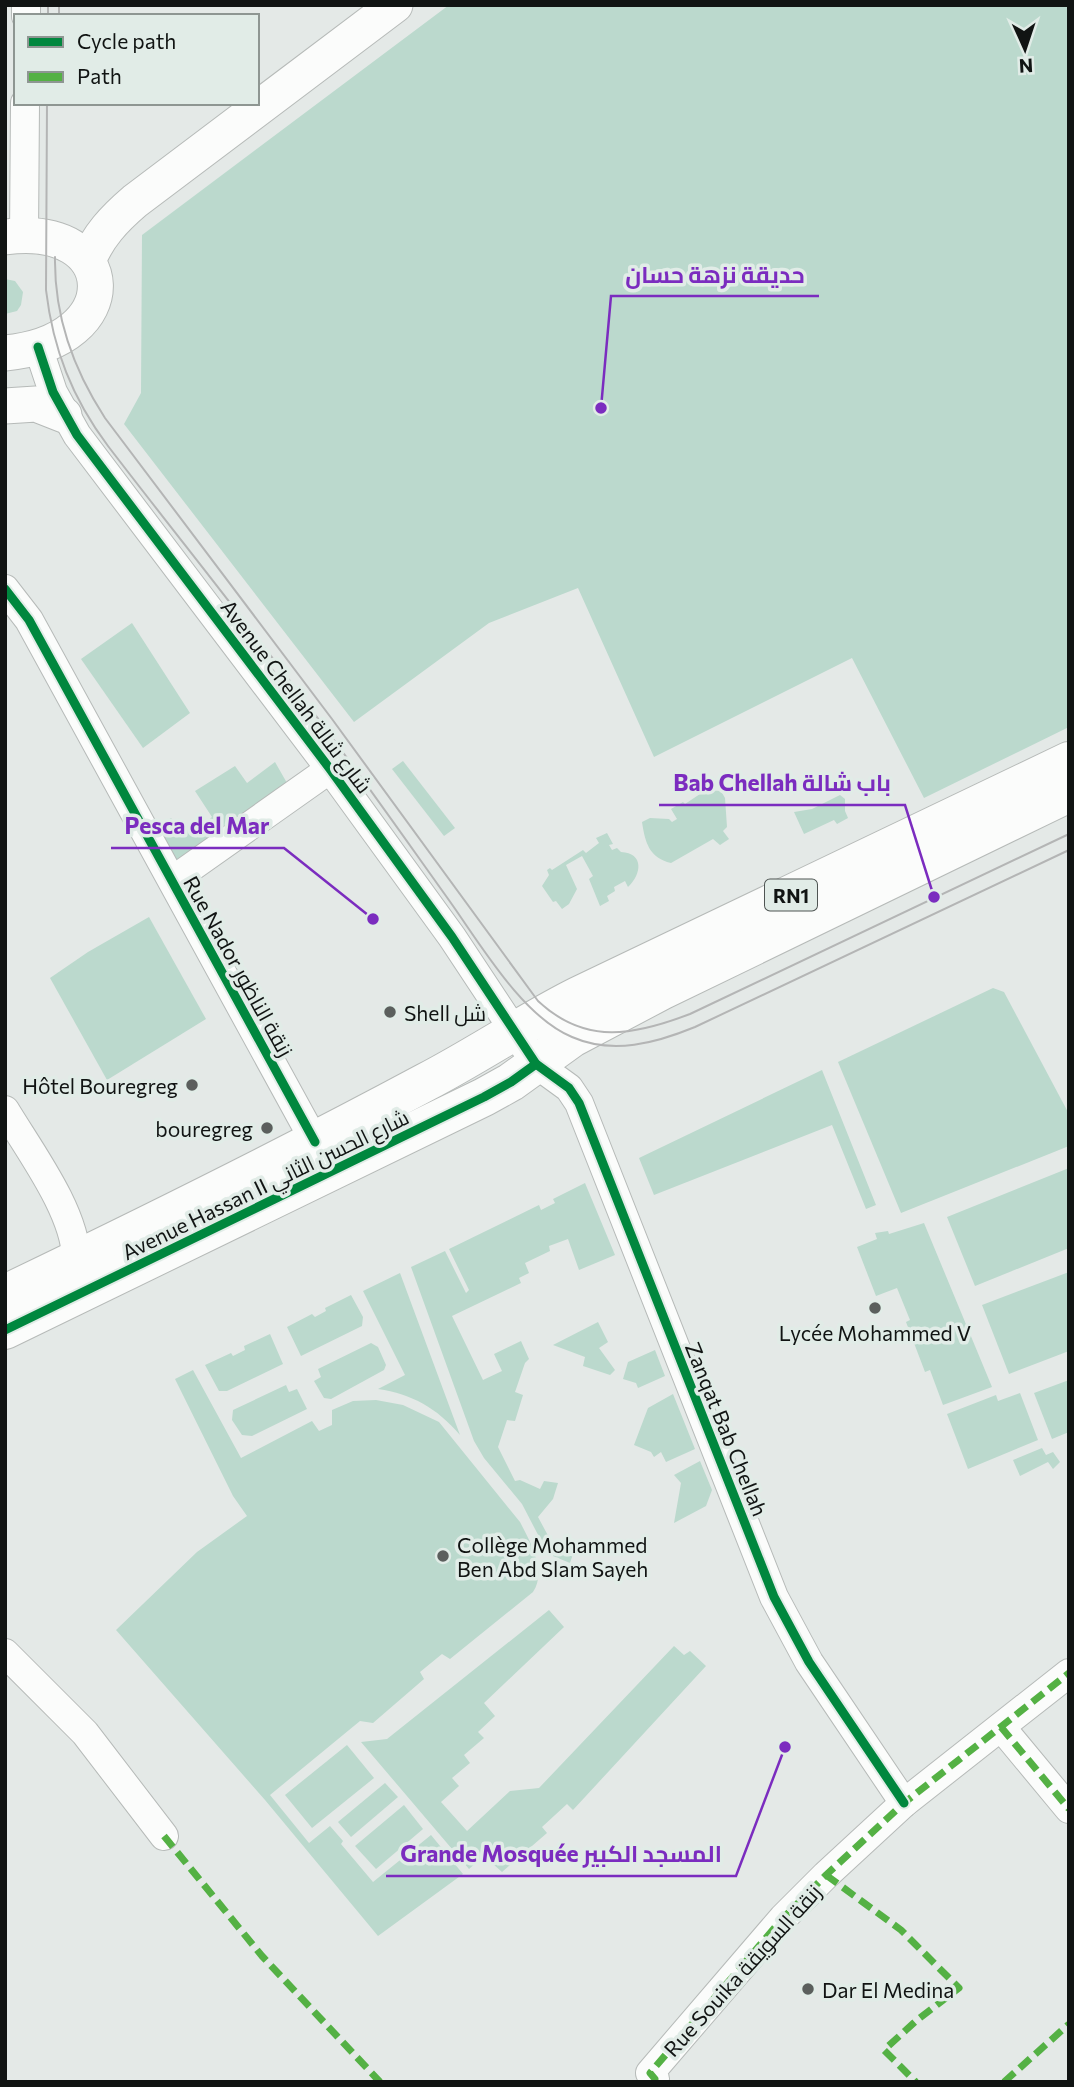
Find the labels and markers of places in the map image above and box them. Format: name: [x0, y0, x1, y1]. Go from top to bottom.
callout: حديقة نزهة حسان: [611, 252, 819, 296]
callout: Bab Chellah باب شالة: [659, 761, 905, 805]
callout: Pesca del Mar: [111, 804, 284, 848]
place label: Shell شل: [404, 1000, 486, 1027]
marker: Shell شل: [382, 1004, 398, 1020]
place label: Hôtel Bouregreg: [22, 1073, 178, 1098]
marker: Hôtel Bouregreg: [184, 1077, 200, 1093]
place label: bouregreg: [155, 1116, 253, 1141]
marker: bouregreg: [259, 1120, 275, 1136]
marker: Lycée Mohammed V: [867, 1300, 883, 1316]
place label: Lycée Mohammed V: [779, 1320, 971, 1345]
place label: Collège Mohammed Ben Abd Slam Sayeh: [457, 1532, 648, 1581]
marker: Collège Mohammed Ben Abd Slam Sayeh: [435, 1548, 451, 1564]
callout: Grande Mosquée المسجد الكبير: [386, 1832, 736, 1876]
place label: Dar El Medina: [822, 1977, 954, 2002]
marker: Dar El Medina: [800, 1981, 816, 1997]

